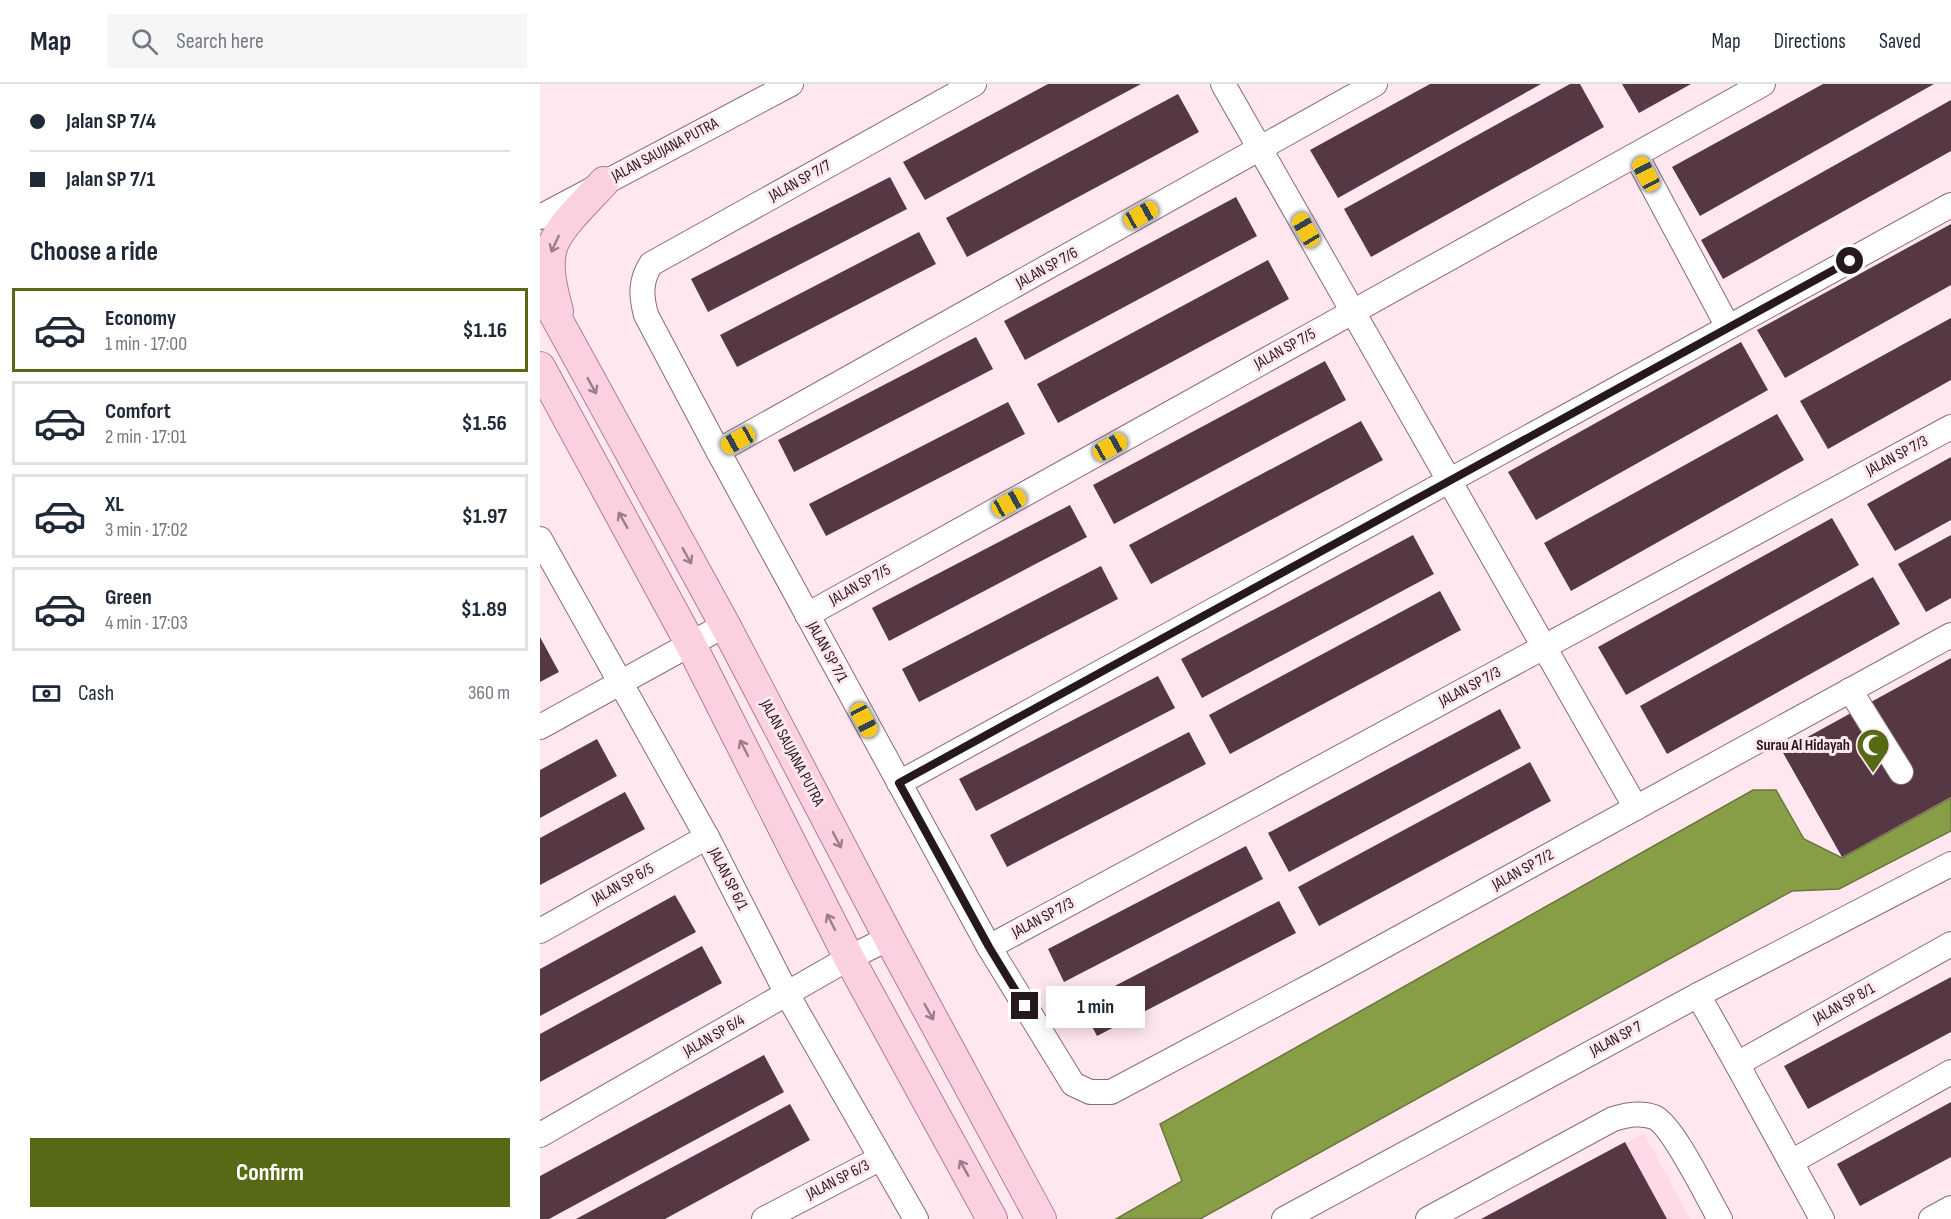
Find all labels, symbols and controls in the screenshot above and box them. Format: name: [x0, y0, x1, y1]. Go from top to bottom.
search box: [107, 14, 527, 68]
text: Map: [30, 25, 71, 58]
icon: search: [128, 25, 161, 58]
text: Search here: [176, 28, 264, 55]
text: Map: [1711, 29, 1741, 54]
text: Directions: [1774, 29, 1846, 54]
text: Saved: [1879, 29, 1921, 54]
text: Jalan SP 7/4: [66, 108, 156, 135]
street label: JALAN SAUJANA PUTRA: [608, 114, 722, 187]
car: [1630, 154, 1662, 194]
street label: JALAN SP 7/7: [765, 156, 835, 206]
text: Jalan SP 7/1: [66, 166, 155, 193]
car: [1121, 198, 1161, 232]
car: [1289, 210, 1323, 250]
one-way arrow: [549, 234, 560, 252]
text: Choose a ride: [30, 236, 158, 268]
street label: JALAN SP 7/6: [1012, 243, 1081, 293]
route start: [1836, 247, 1863, 274]
icon: car: [33, 303, 87, 357]
text: Economy: [105, 305, 176, 332]
text: $1.16: [462, 317, 507, 344]
street label: JALAN SP 7/5: [1250, 324, 1319, 374]
text: 1 min · 17:00: [105, 332, 187, 356]
one-way arrow: [586, 377, 598, 394]
icon: car: [33, 396, 87, 450]
text: Comfort: [105, 398, 171, 425]
text: $1.56: [462, 410, 507, 437]
car: [718, 423, 758, 457]
text: 2 min · 17:01: [105, 425, 186, 449]
car: [1090, 430, 1130, 464]
street label: JALAN SP 7/3: [1862, 432, 1931, 481]
car: [989, 486, 1029, 520]
icon: car: [33, 489, 87, 543]
text: XL: [105, 491, 124, 518]
text: $1.97: [462, 503, 507, 530]
one-way arrow: [617, 512, 629, 529]
text: 3 min · 17:02: [105, 518, 188, 542]
one-way arrow: [681, 547, 693, 564]
street label: JALAN SP 7/5: [825, 560, 894, 610]
icon: car: [33, 582, 87, 636]
text: Green: [105, 584, 152, 611]
text: $1.89: [461, 596, 507, 623]
text: 4 min · 17:03: [105, 611, 188, 635]
street label: JALAN SP 7/1: [802, 617, 852, 686]
street label: JALAN SP 7/3: [1435, 663, 1504, 712]
icon: cash: [30, 677, 63, 710]
text: Cash: [78, 680, 114, 707]
text: 360 m: [468, 681, 510, 705]
street label: JALAN SAUJANA PUTRA: [755, 696, 828, 810]
car: [848, 700, 880, 740]
mosque icon: Surau Al Hidayah: [1855, 727, 1891, 774]
place label: Surau Al Hidayah: [1756, 736, 1850, 755]
one-way arrow: [737, 740, 749, 758]
one-way arrow: [832, 830, 843, 848]
street label: JALAN SP 6/1: [704, 844, 752, 914]
street label: JALAN SP 7/2: [1488, 845, 1557, 895]
street label: JALAN SP 6/5: [588, 859, 657, 909]
street label: JALAN SP 7/3: [1008, 894, 1077, 943]
one-way arrow: [825, 914, 836, 932]
street label: JALAN SP 8/1: [1809, 979, 1878, 1029]
callout: 1 min: [1046, 985, 1145, 1027]
route end: [1011, 992, 1038, 1019]
text: 1 min: [1077, 995, 1114, 1019]
one-way arrow: [923, 1003, 935, 1020]
street label: JALAN SP 6/4: [679, 1011, 748, 1062]
street label: JALAN SP 7: [1586, 1017, 1646, 1061]
button: Confirm: [30, 1138, 510, 1207]
street label: JALAN SP 6/3: [802, 1156, 873, 1204]
one-way arrow: [958, 1160, 970, 1177]

